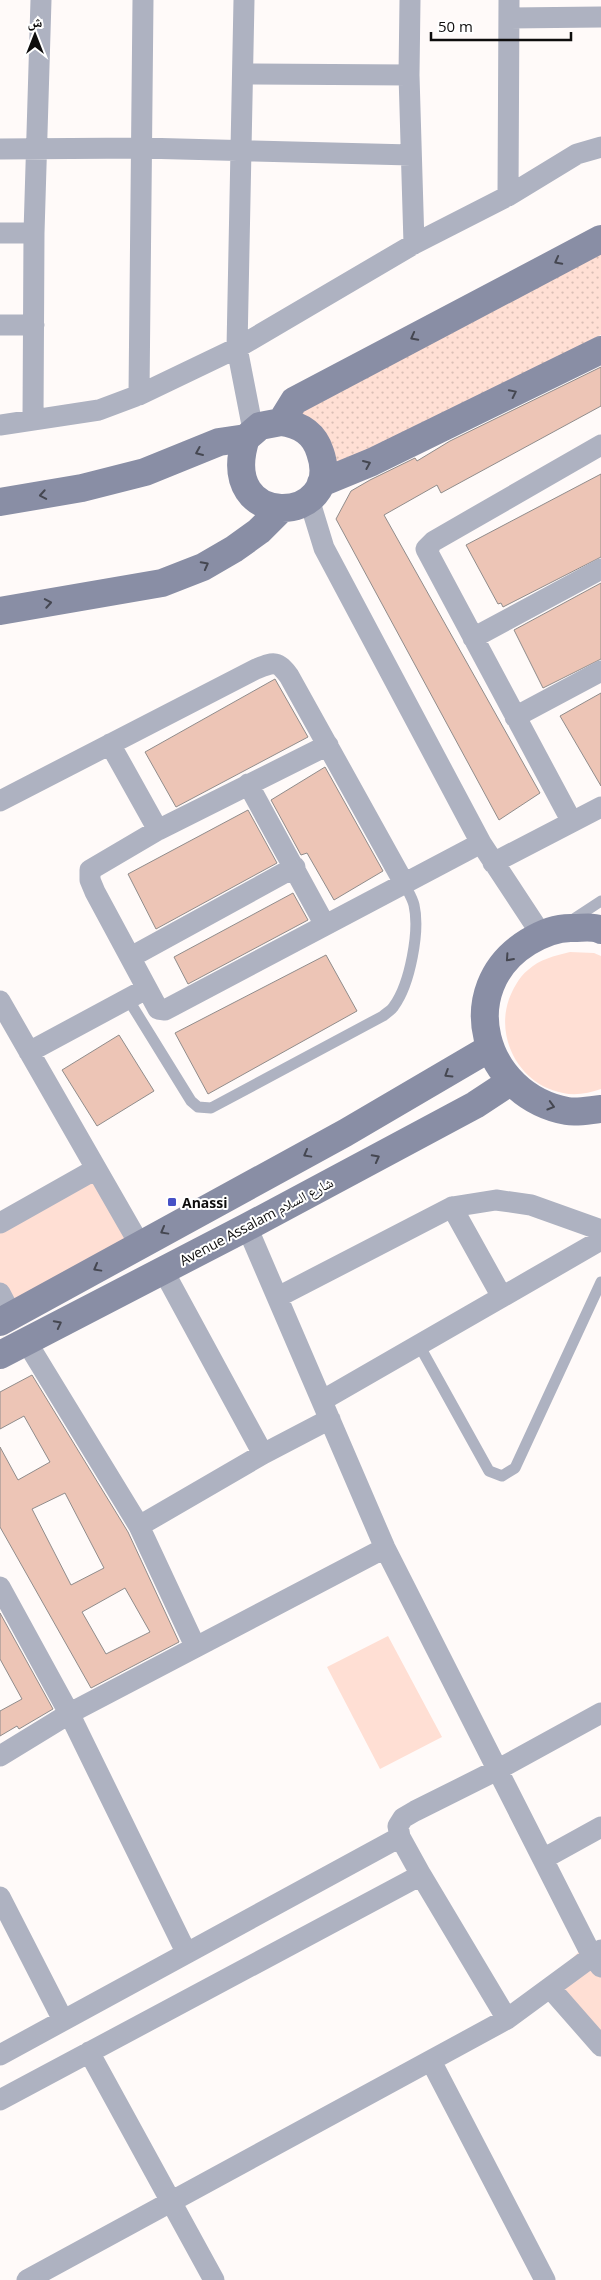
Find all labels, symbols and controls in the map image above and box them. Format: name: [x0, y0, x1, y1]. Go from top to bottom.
north arrow: [10, 10, 60, 60]
scale bar: [431, 10, 571, 42]
text: ش: [28, 12, 43, 31]
text: 50 m: [438, 16, 473, 36]
one-way arrow: [554, 255, 563, 265]
one-way arrow: [411, 331, 420, 341]
one-way arrow: [508, 389, 517, 400]
one-way arrow: [195, 445, 204, 456]
one-way arrow: [362, 460, 370, 470]
one-way arrow: [39, 489, 47, 499]
one-way arrow: [200, 561, 209, 571]
one-way arrow: [44, 598, 52, 608]
one-way arrow: [506, 952, 515, 961]
one-way arrow: [445, 1067, 454, 1077]
one-way arrow: [546, 1101, 555, 1111]
one-way arrow: [303, 1148, 312, 1158]
one-way arrow: [371, 1154, 380, 1164]
street label: Avenue Assalam شارع السلام: [176, 1172, 337, 1271]
place label: Anassi: [182, 1193, 228, 1212]
marker: Anassi: [166, 1196, 178, 1208]
one-way arrow: [160, 1225, 169, 1235]
one-way arrow: [94, 1262, 103, 1272]
one-way arrow: [53, 1320, 62, 1330]

